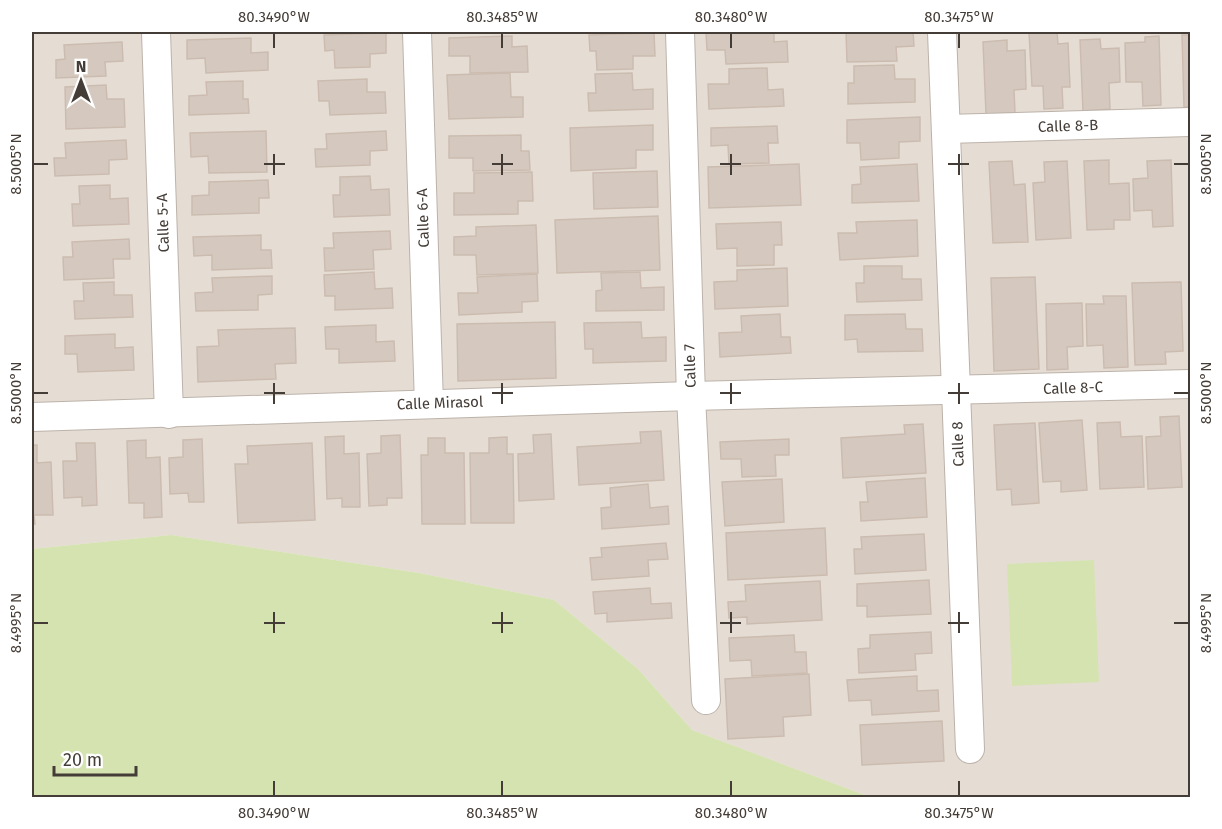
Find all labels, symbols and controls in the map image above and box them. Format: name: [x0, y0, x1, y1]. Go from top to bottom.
text: 80.3490°W: [238, 8, 311, 26]
text: 80.3485°W: [466, 8, 538, 26]
text: 80.3480°W: [695, 8, 768, 26]
text: 80.3475°W: [924, 8, 994, 26]
north arrow: [51, 51, 111, 111]
text: N: [76, 57, 86, 76]
street label: Calle 8-B: [1037, 116, 1099, 136]
text: 8.5005°N: [7, 133, 25, 195]
text: 8.5005°N: [1197, 133, 1215, 195]
street label: Calle 6-A: [413, 188, 433, 248]
street label: Calle 5-A: [153, 193, 173, 253]
street label: Calle 7: [680, 343, 700, 388]
text: 8.5000°N: [7, 362, 25, 424]
text: 8.5000°N: [1197, 362, 1215, 424]
street label: Calle 8-C: [1043, 378, 1104, 398]
street label: Calle Mirasol: [396, 392, 484, 414]
street label: Calle 8: [948, 421, 968, 467]
text: 8.4995°N: [7, 593, 25, 653]
text: 8.4995°N: [1197, 593, 1215, 653]
scale bar: [54, 739, 136, 777]
text: 20 m: [63, 749, 102, 771]
text: 80.3490°W: [238, 804, 311, 822]
text: 80.3485°W: [466, 804, 538, 822]
text: 80.3480°W: [695, 804, 768, 822]
text: 80.3475°W: [924, 804, 994, 822]

